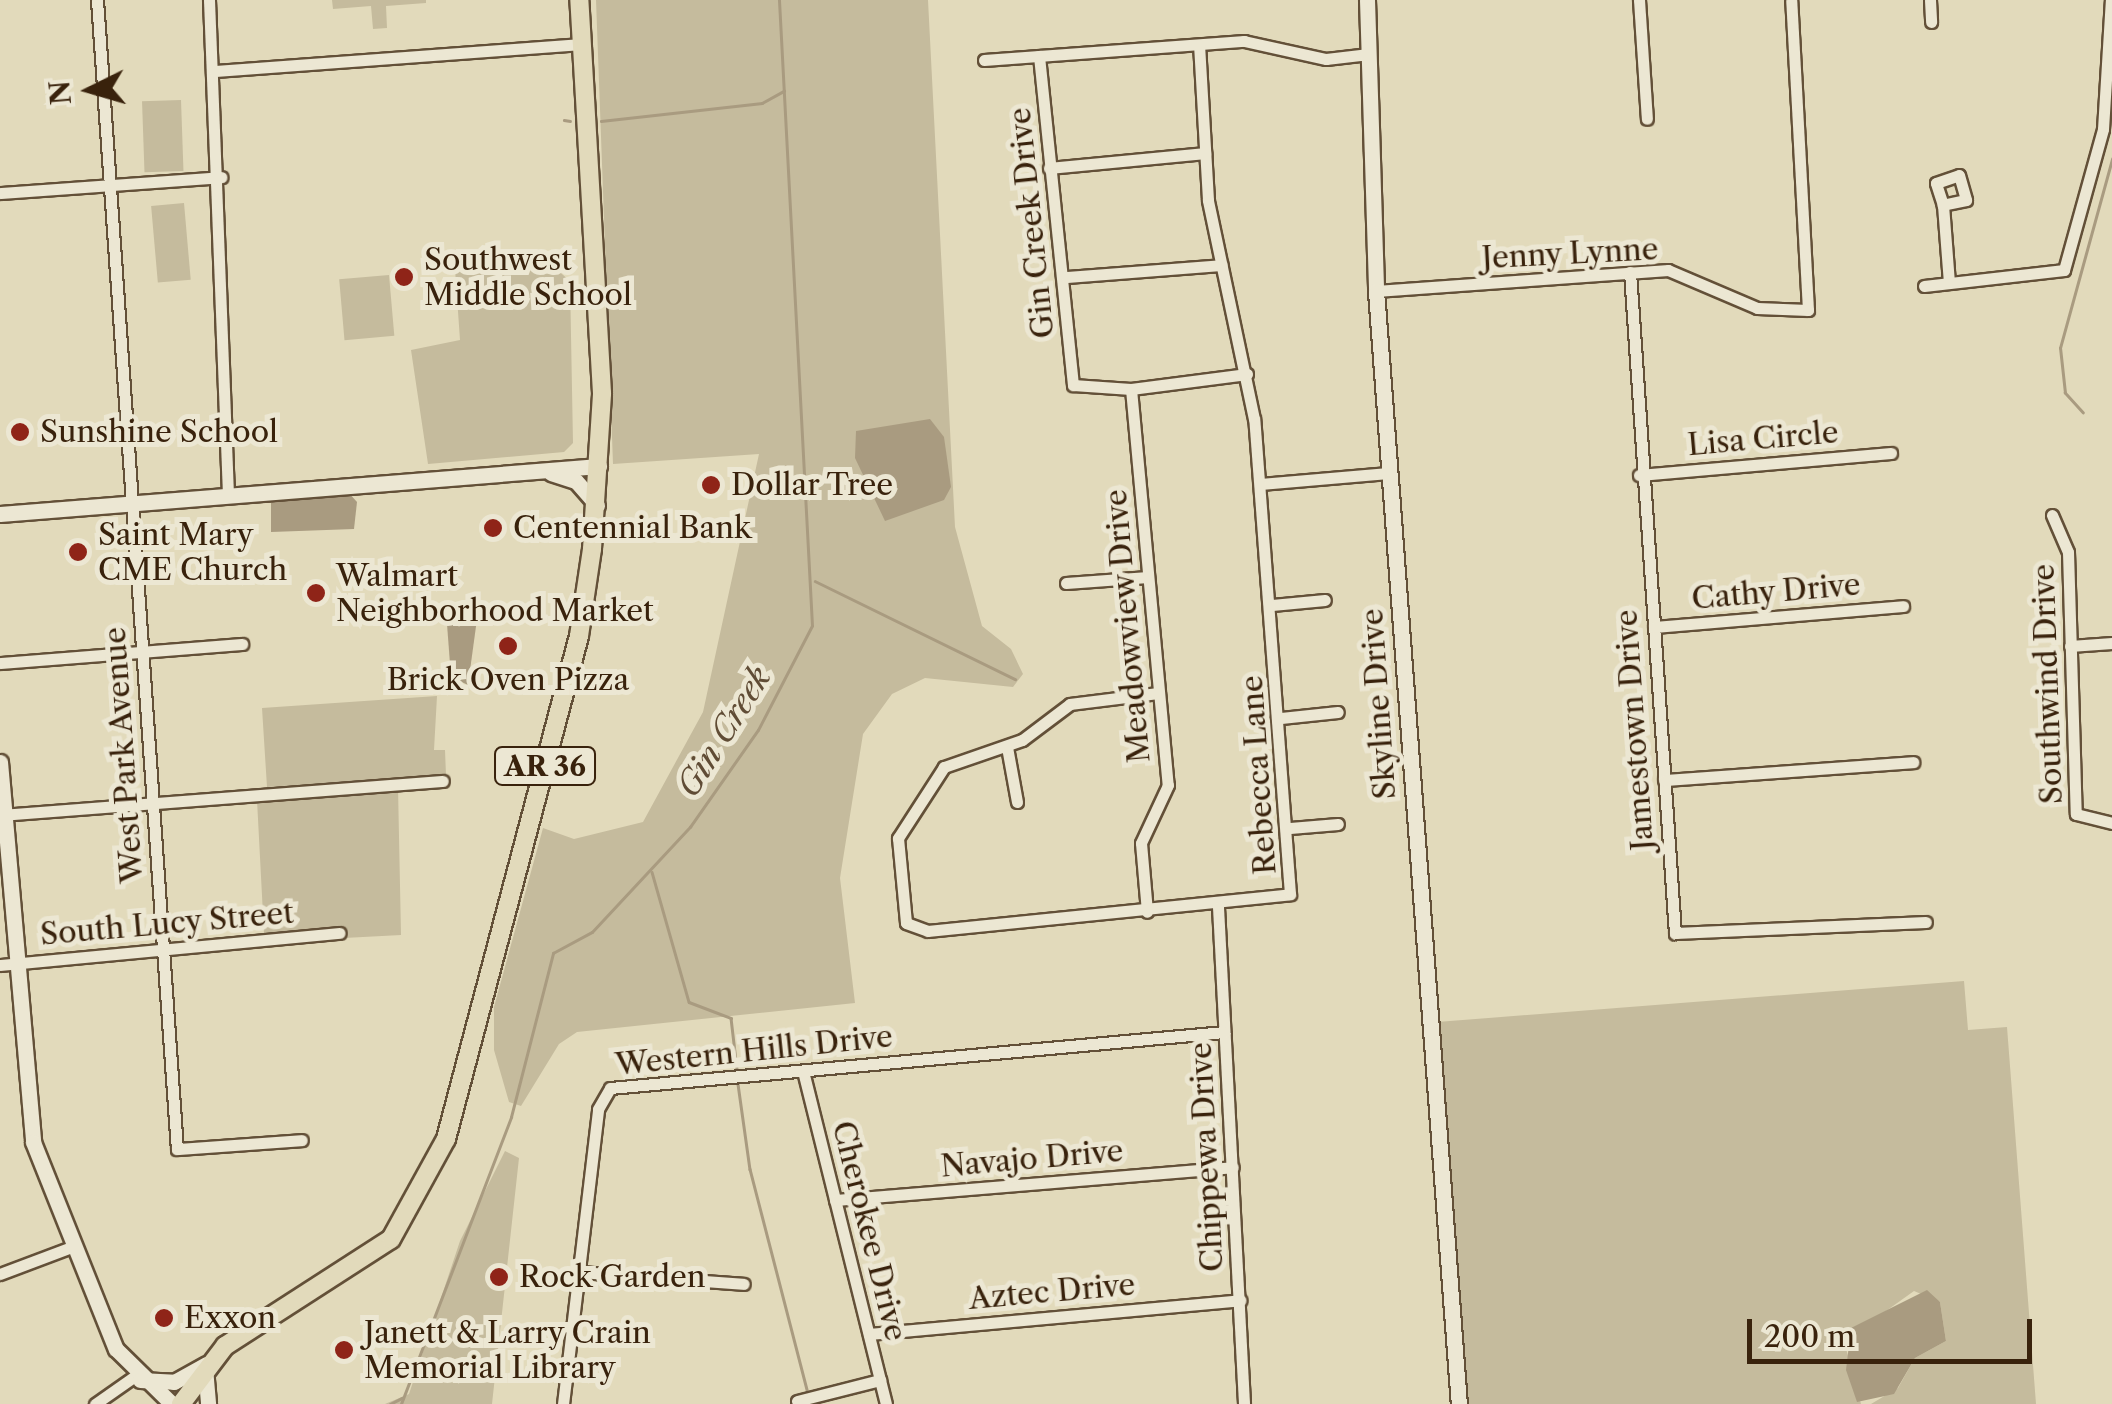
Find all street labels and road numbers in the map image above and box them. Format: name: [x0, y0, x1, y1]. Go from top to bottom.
street label: Gin Creek Drive: [1002, 106, 1062, 340]
street label: Jenny Lynne: [1480, 231, 1660, 277]
street label: Lisa Circle: [1686, 414, 1840, 464]
street label: Meadowview Drive: [1098, 487, 1158, 765]
street label: Southwind Drive: [2026, 563, 2070, 805]
street label: Cathy Drive: [1690, 567, 1862, 617]
street label: Skyline Drive: [1354, 608, 1404, 800]
street label: Jamestown Drive: [1609, 608, 1661, 852]
street label: West Park Avenue: [97, 625, 151, 885]
street label: Rebecca Lane: [1234, 674, 1284, 876]
road number: AR 36: [492, 743, 598, 789]
street label: South Lucy Street: [38, 895, 296, 953]
street label: Western Hills Drive: [614, 1019, 894, 1083]
street label: Chippewa Drive: [1183, 1041, 1231, 1273]
street label: Cherokee Drive: [824, 1117, 914, 1345]
street label: Navajo Drive: [939, 1133, 1125, 1185]
street label: Aztec Drive: [967, 1267, 1137, 1317]

